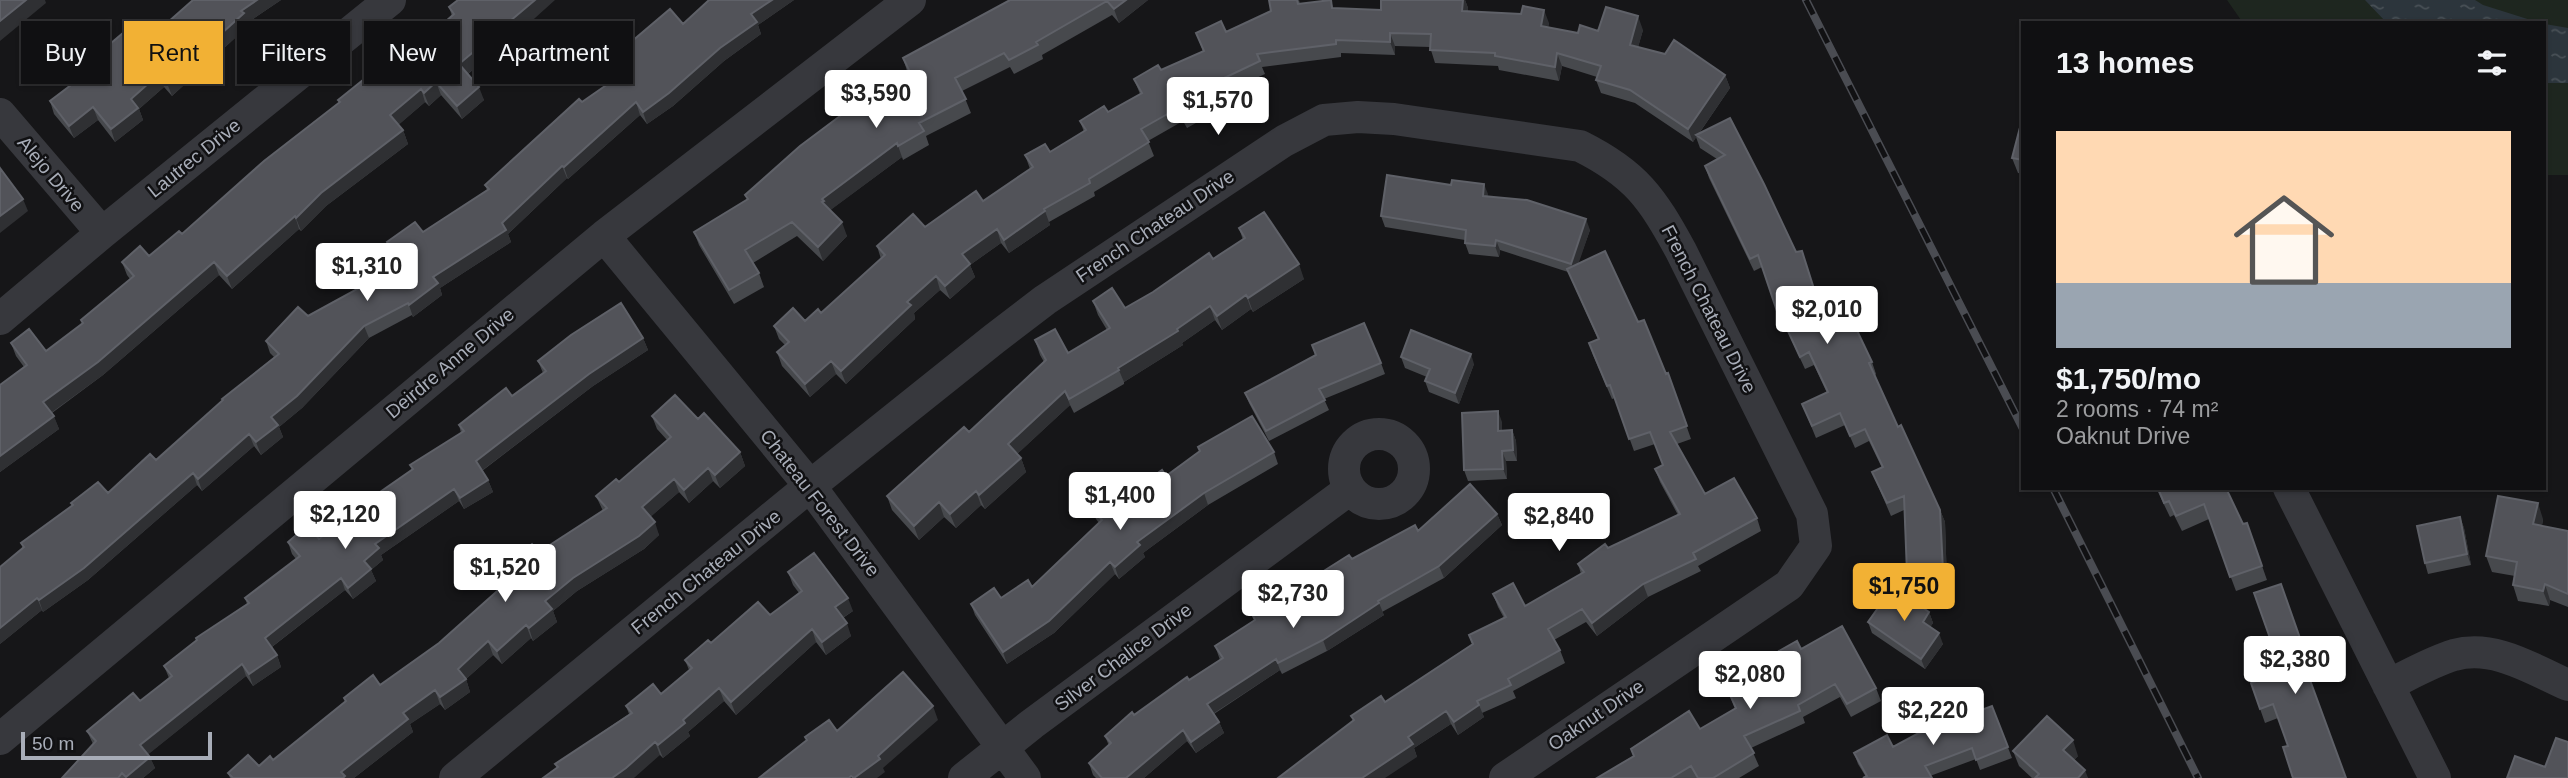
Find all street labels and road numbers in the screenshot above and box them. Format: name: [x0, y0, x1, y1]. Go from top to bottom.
street label: Lautrec Drive: [143, 114, 245, 202]
street label: Alejo Drive: [13, 132, 89, 216]
street label: French Chateau Drive: [1072, 165, 1238, 287]
street label: French Chateau Drive: [1657, 221, 1761, 397]
street label: Deirdre Anne Drive: [382, 303, 518, 423]
street label: Chateau Forest Drive: [756, 425, 884, 581]
street label: French Chateau Drive: [627, 505, 785, 639]
street label: Silver Chalice Drive: [1050, 599, 1196, 715]
street label: Oaknut Drive: [1544, 675, 1648, 755]

